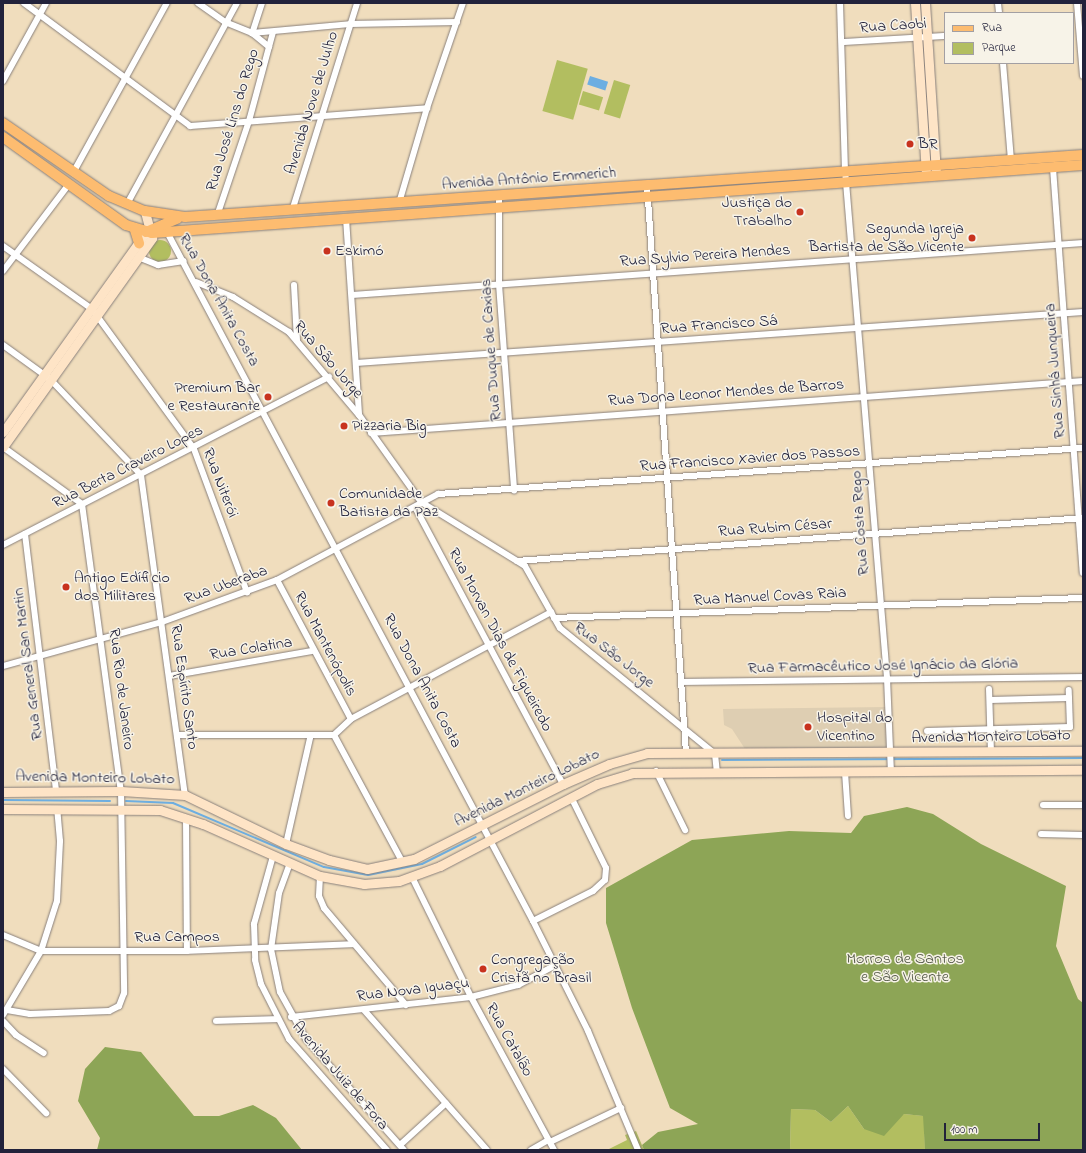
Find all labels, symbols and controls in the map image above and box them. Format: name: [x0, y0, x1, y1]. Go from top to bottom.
legend: [944, 12, 1074, 64]
street label: Rua Caobi: [859, 14, 927, 38]
text: Rua: [982, 19, 1002, 37]
street label: Avenida Nove de Julho: [281, 29, 343, 177]
text: Parque: [982, 39, 1016, 57]
street label: Rua José Lins do Rego: [202, 47, 264, 193]
place label: BR: [918, 134, 938, 154]
marker: BR: [905, 139, 915, 149]
street label: Avenida Antônio Emmerich: [441, 163, 617, 195]
place label: Justiça do Trabalho: [722, 193, 792, 231]
marker: Justiça do Trabalho: [795, 207, 805, 217]
place label: Segunda Igreja Bartista de São Vicente: [808, 219, 964, 257]
street label: Rua Dona Anita Costa: [174, 230, 264, 370]
marker: Segunda Igreja Bartista de São Vicente: [967, 233, 977, 243]
street label: Rua Sylvio Pereira Mendes: [619, 240, 791, 272]
place label: Eskimó: [335, 241, 383, 261]
marker: Eskimó: [322, 246, 332, 256]
street label: Rua Duque de Caxias: [476, 278, 506, 422]
street label: Rua Sinhá Junqueira: [1041, 303, 1069, 439]
street label: Rua Francisco Sá: [660, 311, 778, 339]
street label: Rua São Jorge: [289, 317, 367, 403]
street label: Rua Dona Leonor Mendes de Barros: [607, 375, 845, 411]
place label: Premium Bar e Restaurante: [168, 378, 260, 416]
marker: Premium Bar e Restaurante: [263, 392, 273, 402]
place label: Pizzaria Big: [352, 416, 427, 436]
street label: Rua Berta Craveiro Lopes: [50, 421, 206, 513]
marker: Pizzaria Big: [339, 421, 349, 431]
street label: Rua Francisco Xavier dos Passos: [639, 442, 861, 476]
street label: Rua Niterói: [198, 445, 242, 521]
street label: Rua Costa Rego: [847, 470, 873, 576]
place label: Comunidade Batista da Paz: [339, 484, 438, 522]
marker: Comunidade Batista da Paz: [326, 498, 336, 508]
street label: Rua Rubim César: [717, 514, 833, 542]
street label: Rua Morvan Dias de Figueiredo: [443, 545, 557, 735]
street label: Rua Uberaba: [182, 561, 270, 609]
place label: Antigo Edíficio dos Militares: [74, 568, 170, 606]
marker: Antigo Edíficio dos Militares: [61, 582, 71, 592]
street label: Rua Manuel Covas Raia: [693, 583, 847, 611]
street label: Rua General San Martin: [9, 587, 47, 741]
street label: Rua Mantenópolis: [289, 588, 361, 700]
street label: Rua Dona Anita Costa: [379, 611, 465, 751]
street label: Rua São Jorge: [570, 618, 658, 692]
street label: Rua Espírito Santo: [166, 623, 202, 751]
street label: Rua Rio de Janeiro: [104, 627, 138, 751]
street label: Rua Colatina: [208, 633, 294, 665]
street label: Rua Farmacêutico José Ignácio da Glória: [748, 654, 1018, 678]
place label: Hospital do Vicentino: [817, 708, 892, 746]
marker: Hospital do Vicentino: [802, 721, 814, 733]
street label: Avenida Monteiro Lobato: [911, 726, 1071, 748]
street label: Avenida Monteiro Lobato: [451, 744, 603, 832]
street label: Avenida Monteiro Lobato: [15, 767, 175, 789]
street label: Rua Campos: [134, 927, 220, 947]
park label: Morros de Santos e São Vicente: [846, 949, 964, 987]
place label: Congregação Cristã no Brasil: [491, 950, 592, 988]
marker: Congregação Cristã no Brasil: [478, 964, 488, 974]
street label: Rua Nova Iguaçu: [356, 974, 470, 1006]
street label: Rua Catalão: [481, 1000, 537, 1080]
street label: Avenida Juiz de Fora: [288, 1018, 392, 1134]
scale bar: [946, 1115, 1042, 1141]
text: 100 m: [951, 1121, 978, 1139]

